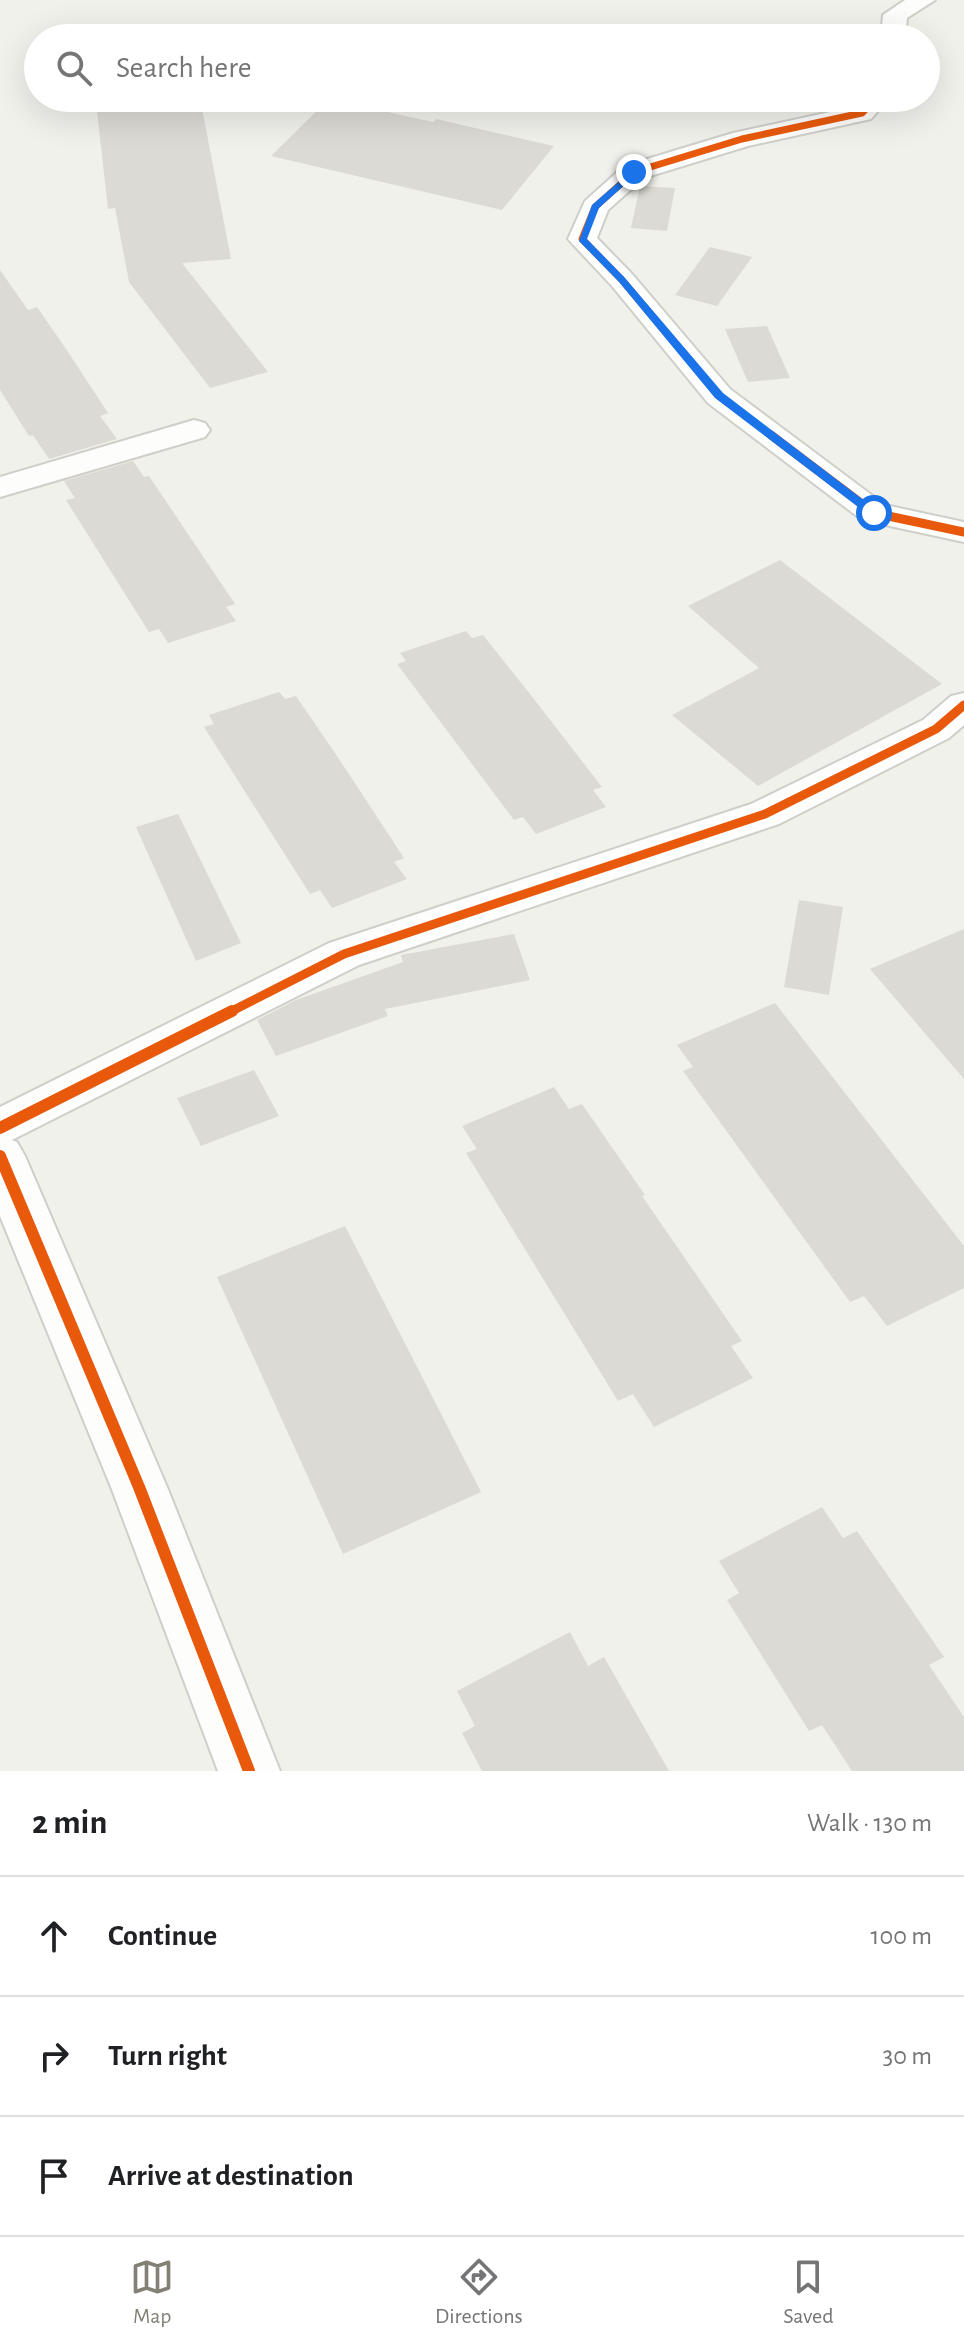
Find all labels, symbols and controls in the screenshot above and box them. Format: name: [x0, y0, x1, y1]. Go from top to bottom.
search box: [24, 24, 940, 112]
icon: search: [52, 46, 96, 90]
text: Search here: [116, 53, 252, 83]
route end: [616, 154, 652, 190]
route start: [856, 495, 892, 531]
text: 2 min: [32, 1806, 107, 1840]
text: Walk · 130 m: [807, 1810, 932, 1836]
icon: ahead: [32, 1914, 76, 1958]
text: Continue: [108, 1921, 217, 1951]
text: 100 m: [871, 1923, 932, 1949]
icon: right: [32, 2034, 76, 2078]
text: Turn right: [108, 2041, 227, 2071]
text: 30 m: [882, 2043, 932, 2069]
icon: arrive: [32, 2154, 76, 2198]
text: Arrive at destination: [108, 2161, 354, 2191]
tab: Map: [130, 2255, 174, 2329]
tab: Directions: [435, 2255, 523, 2329]
tab: Saved: [783, 2255, 834, 2329]

